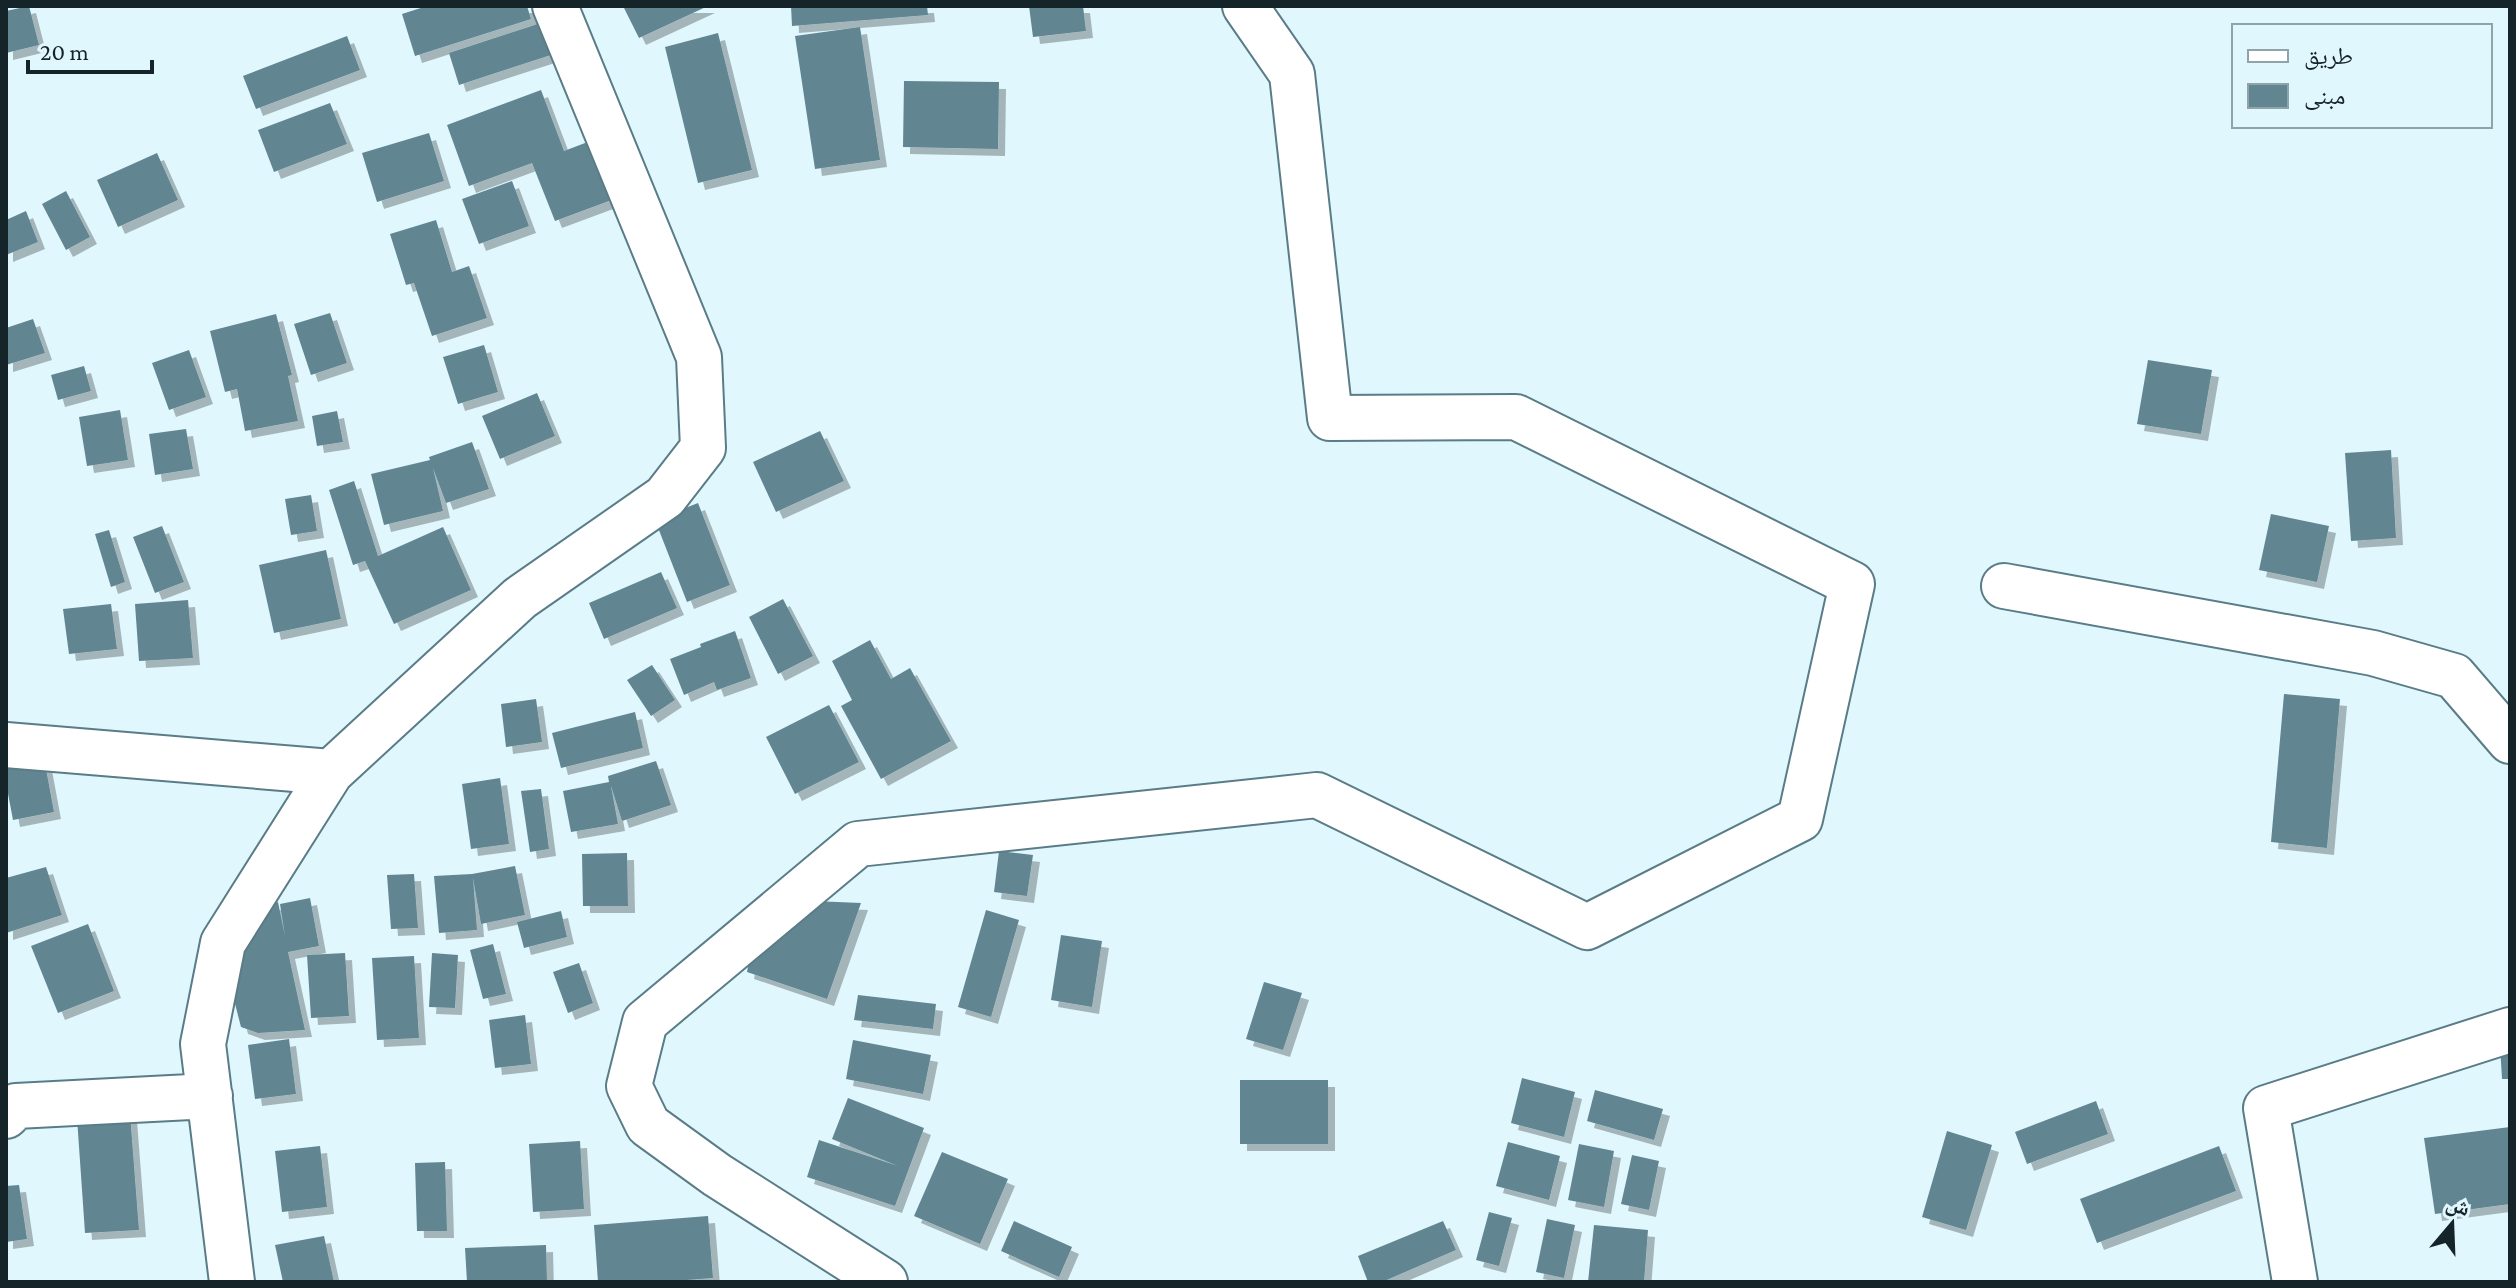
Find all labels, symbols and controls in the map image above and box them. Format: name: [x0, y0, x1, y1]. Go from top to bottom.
scale bar: [28, 24, 152, 74]
legend: [2232, 24, 2492, 128]
text: 20 m: [40, 38, 89, 65]
text: طريق: [2304, 42, 2353, 70]
text: مبنى: [2304, 82, 2345, 110]
north arrow: [2412, 1184, 2492, 1264]
text: ش: [2443, 1190, 2473, 1222]

